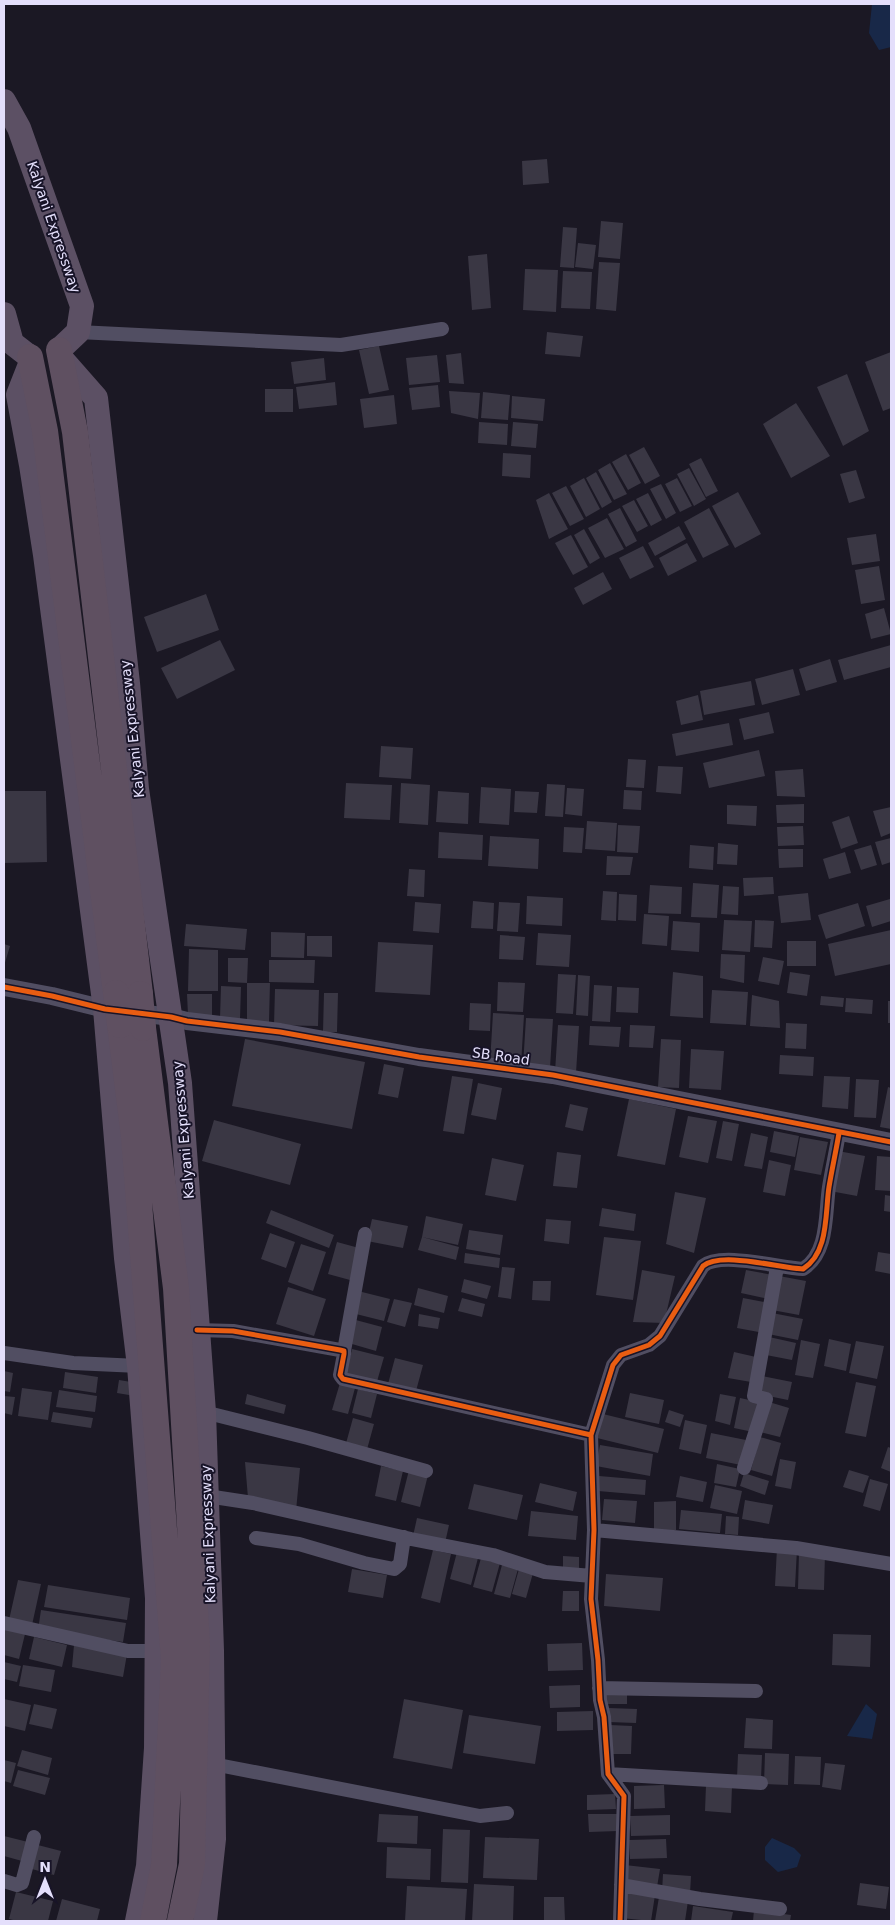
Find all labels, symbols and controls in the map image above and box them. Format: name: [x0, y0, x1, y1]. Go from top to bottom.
street label: Kalyani Expressway: [24, 159, 84, 295]
street label: Kalyani Expressway: [117, 659, 147, 799]
street label: SB Road: [471, 1044, 531, 1068]
street label: Kalyani Expressway: [169, 1060, 197, 1200]
street label: Kalyani Expressway: [198, 1465, 218, 1603]
north arrow: [20, 1855, 70, 1905]
text: N: [39, 1859, 51, 1875]

